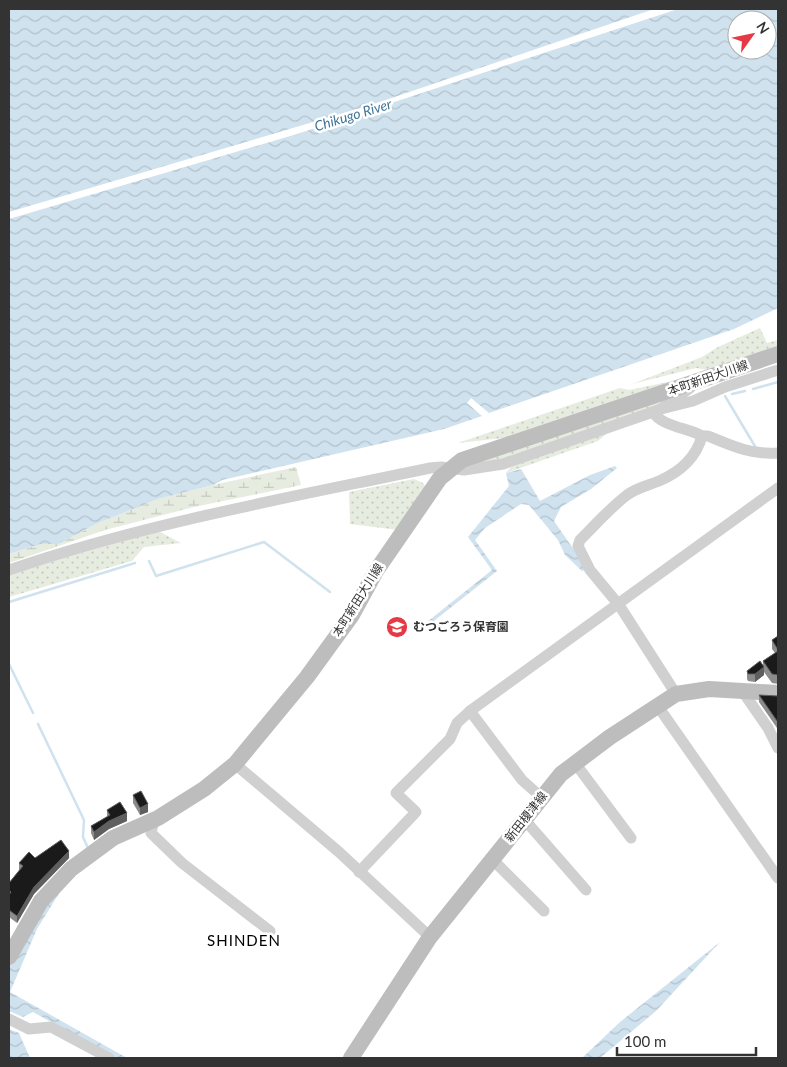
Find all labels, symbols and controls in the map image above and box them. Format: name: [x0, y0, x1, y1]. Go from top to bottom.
north arrow: [727, 10, 777, 60]
text: N: [753, 18, 773, 37]
water label: Chikugo River: [312, 95, 394, 134]
street label: 本町新田大川線: [666, 357, 750, 398]
street label: 本町新田大川線: [329, 560, 386, 639]
school or university icon: むつごろう保育園: [385, 615, 409, 639]
place label: むつごろう保育園: [413, 619, 509, 634]
street label: 新田榎津線: [501, 788, 550, 845]
district label: SHINDEN: [207, 931, 281, 949]
scale bar: [617, 1024, 756, 1056]
text: 100 m: [624, 1032, 666, 1050]

